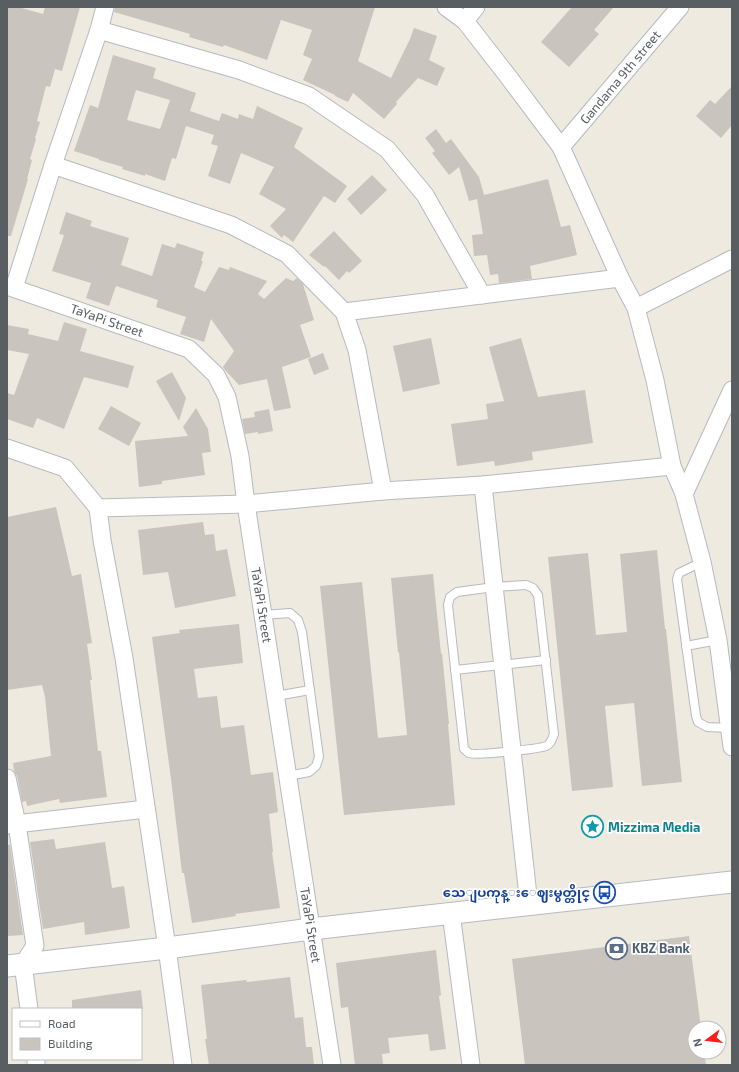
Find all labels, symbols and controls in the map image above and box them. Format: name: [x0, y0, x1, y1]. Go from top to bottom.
street label: Gandama 9th street: [576, 27, 664, 127]
street label: TaYaPi Street: [68, 300, 146, 340]
street label: TaYaPi Street: [248, 566, 276, 644]
place icon: Mizzima Media: [580, 814, 606, 840]
place label: Mizzima Media: [608, 819, 700, 835]
bus stop icon: သေျပကုန္းေဈးမွတ္တိုင္: [592, 879, 618, 905]
place label: သေျပကုန္းေဈးမွတ္တိုင္: [443, 884, 590, 904]
street label: TaYaPi Street: [297, 886, 325, 964]
bank icon: KBZ Bank: [604, 935, 630, 961]
place label: KBZ Bank: [632, 940, 691, 956]
legend: [12, 1008, 142, 1060]
text: Road: [48, 1016, 76, 1030]
north arrow: [687, 1020, 727, 1060]
text: Building: [48, 1036, 93, 1050]
text: N: [690, 1037, 704, 1048]

